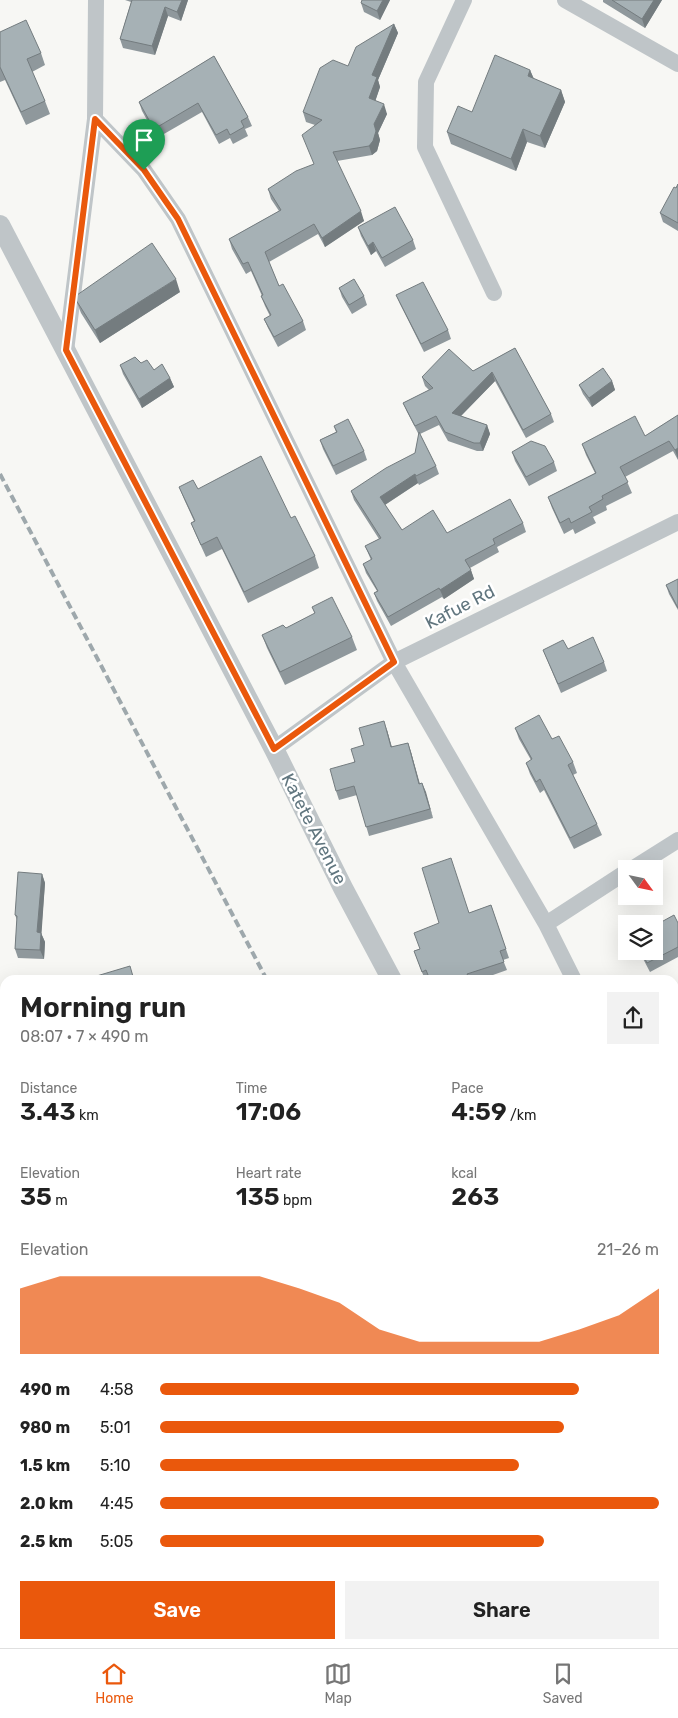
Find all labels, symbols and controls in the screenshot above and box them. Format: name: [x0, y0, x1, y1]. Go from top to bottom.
pin: [123, 119, 165, 170]
icon: arrive: [130, 126, 158, 154]
street label: Kafue Rd: [422, 580, 498, 634]
street label: Katete Avenue: [277, 770, 351, 888]
north arrow: [618, 860, 662, 905]
map controls: [618, 860, 663, 960]
button: layers: [618, 915, 663, 960]
text: Morning run: [20, 991, 186, 1024]
button: share: [607, 992, 659, 1044]
text: 08:07 · 7 × 490 m: [20, 1027, 149, 1046]
text: Distance: [20, 1080, 77, 1097]
text: Time: [236, 1080, 267, 1097]
text: Pace: [451, 1080, 483, 1097]
text: 3.43: [20, 1097, 76, 1126]
text: 17:06: [236, 1097, 301, 1126]
text: 4:59: [451, 1097, 507, 1126]
text: km: [76, 1107, 99, 1124]
text: /km: [507, 1107, 536, 1124]
text: Elevation: [20, 1165, 80, 1182]
text: Heart rate: [236, 1165, 302, 1182]
text: kcal: [451, 1165, 477, 1182]
text: 35: [20, 1182, 52, 1211]
text: 135: [236, 1182, 280, 1211]
text: 263: [451, 1182, 499, 1211]
text: m: [52, 1192, 68, 1209]
text: bpm: [280, 1192, 312, 1209]
text: Elevation: [20, 1240, 89, 1259]
text: 21–26 m: [597, 1240, 659, 1259]
text: 490 m: [20, 1380, 70, 1399]
text: 4:58: [100, 1380, 134, 1399]
text: 980 m: [20, 1418, 70, 1437]
text: 5:01: [100, 1418, 131, 1437]
text: 1.5 km: [20, 1456, 70, 1475]
text: 5:10: [100, 1456, 131, 1475]
text: 2.0 km: [20, 1494, 73, 1513]
text: 4:45: [100, 1494, 133, 1513]
text: 2.5 km: [20, 1532, 73, 1551]
text: 5:05: [100, 1532, 133, 1551]
button: Save: [20, 1581, 335, 1639]
button: Share: [345, 1581, 659, 1639]
tab: Home: [95, 1660, 134, 1707]
tab: Map: [324, 1660, 352, 1707]
tab: Saved: [543, 1660, 583, 1707]

